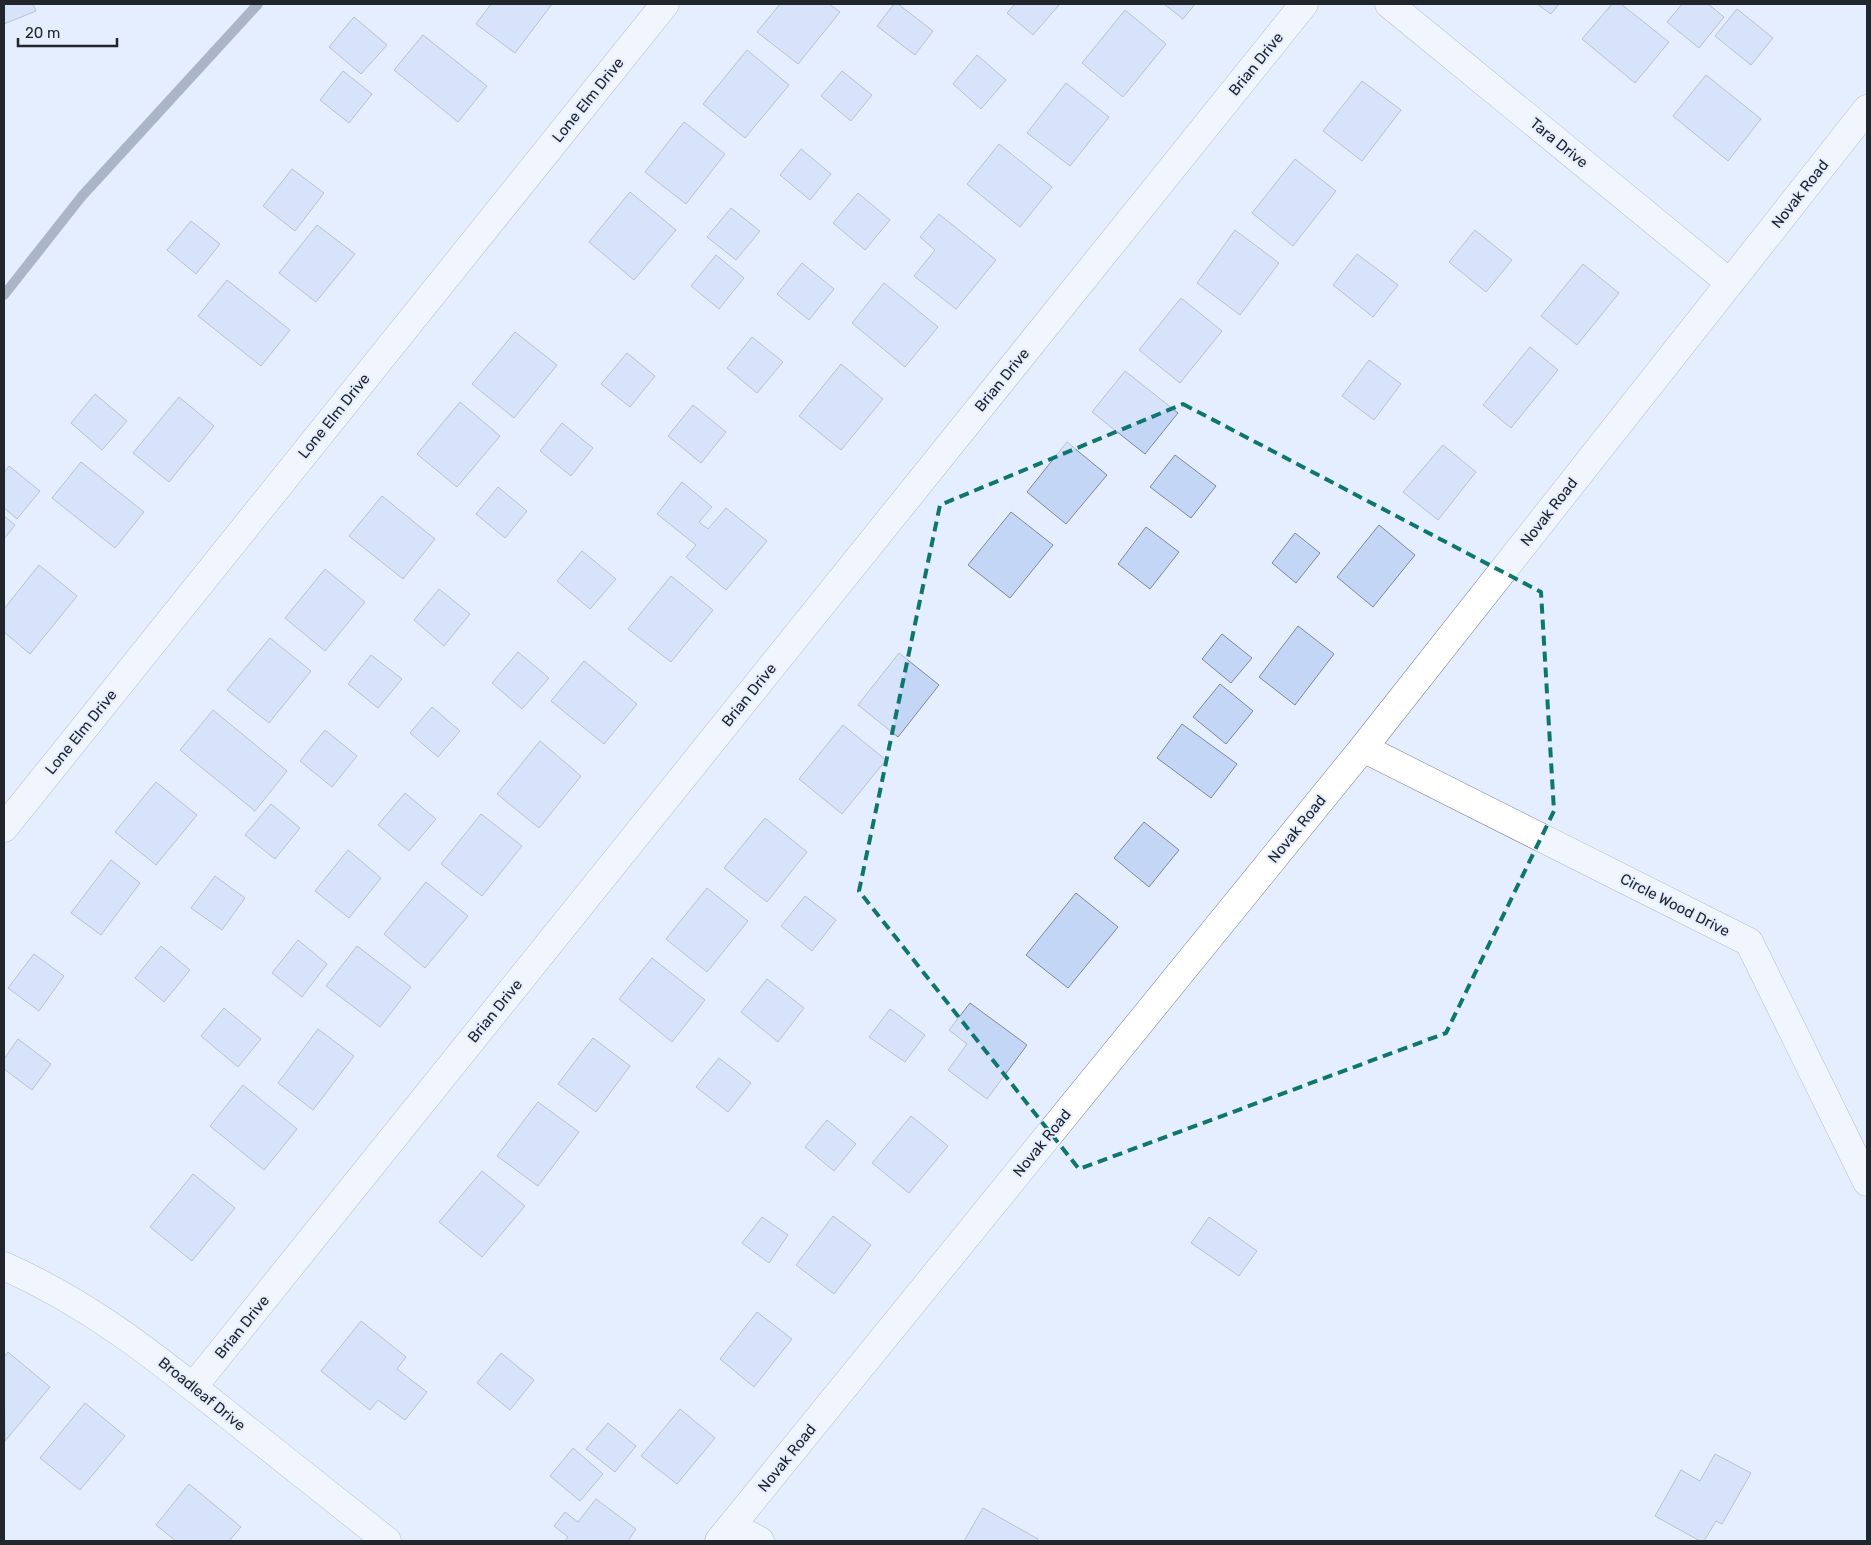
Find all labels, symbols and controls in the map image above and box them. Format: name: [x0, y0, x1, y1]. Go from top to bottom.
scale bar: [18, 15, 116, 47]
text: 20 m: [25, 24, 60, 42]
street label: Brian Drive: [1225, 29, 1287, 99]
street label: Lone Elm Drive: [548, 54, 628, 146]
street label: Tara Drive: [1526, 114, 1592, 172]
street label: Novak Road: [1768, 156, 1832, 232]
street label: Brian Drive: [971, 345, 1033, 415]
street label: Lone Elm Drive: [294, 370, 374, 462]
street label: Novak Road: [1517, 474, 1581, 550]
street label: Brian Drive: [718, 660, 780, 730]
street label: Lone Elm Drive: [41, 686, 121, 778]
street label: Novak Road: [1264, 792, 1330, 866]
street label: Circle Wood Drive: [1617, 870, 1733, 940]
street label: Brian Drive: [464, 976, 526, 1046]
street label: Novak Road: [1009, 1106, 1075, 1180]
street label: Brian Drive: [211, 1292, 273, 1362]
street label: Broadleaf Drive: [155, 1353, 249, 1435]
street label: Novak Road: [754, 1421, 820, 1495]

